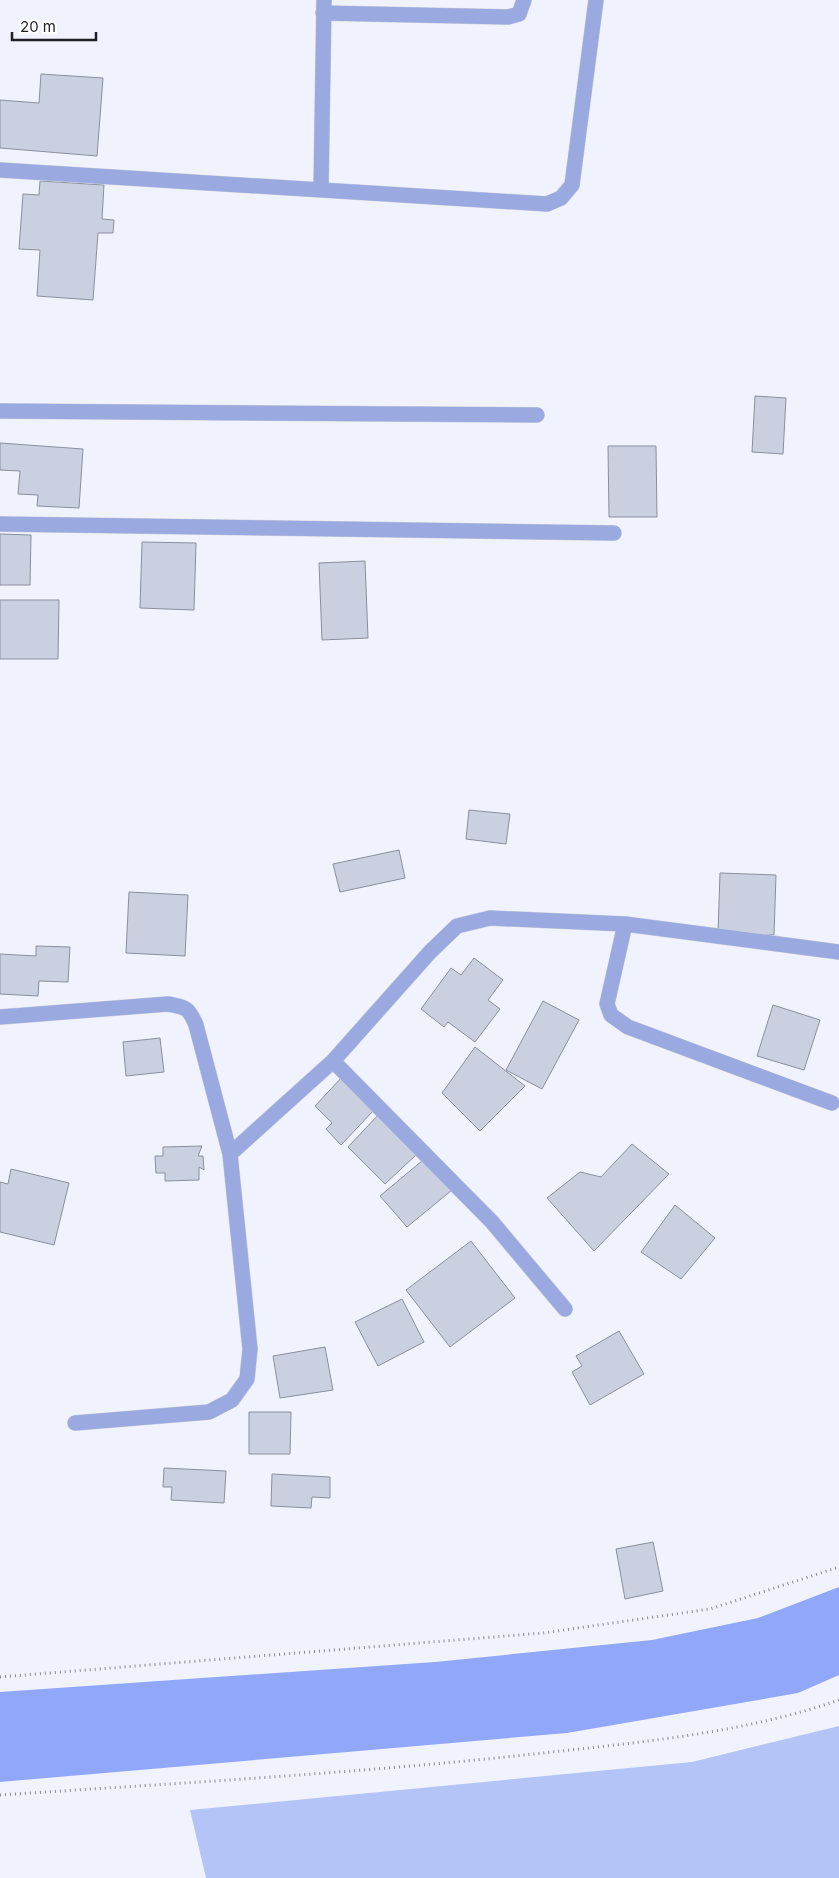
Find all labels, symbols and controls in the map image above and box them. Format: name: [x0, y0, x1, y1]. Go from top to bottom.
scale bar: [12, 10, 96, 42]
text: 20 m: [20, 17, 56, 36]

